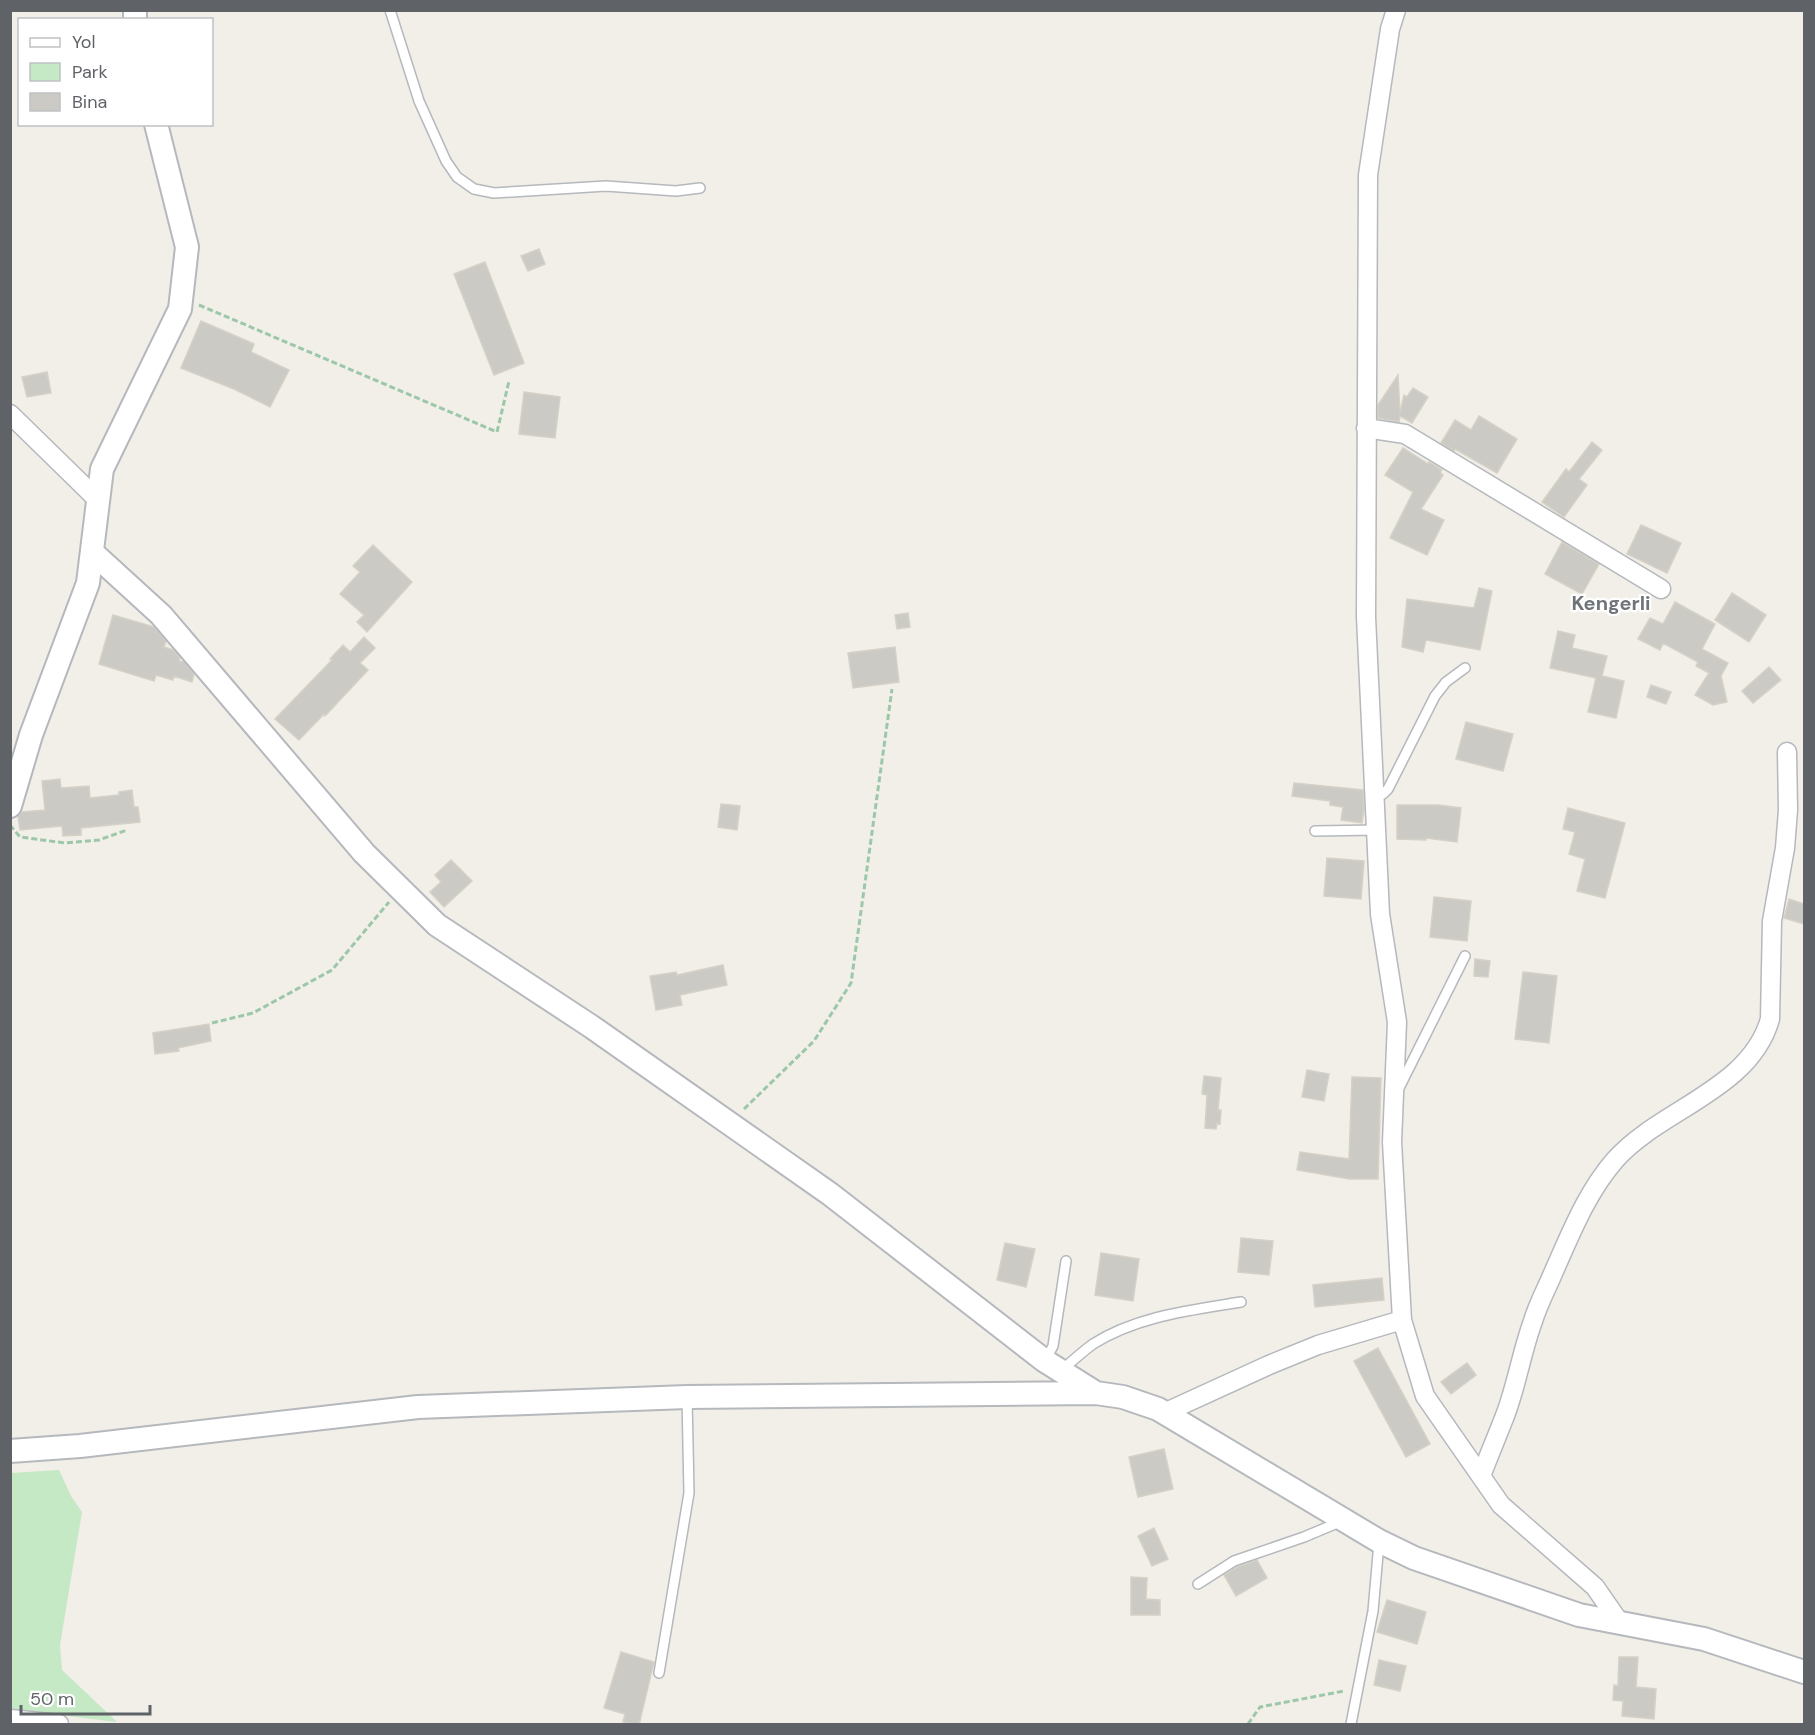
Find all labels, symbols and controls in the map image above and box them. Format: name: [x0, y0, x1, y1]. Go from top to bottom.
legend: [18, 18, 213, 126]
text: Yol: [72, 30, 96, 54]
text: Park: [72, 60, 108, 84]
text: Bina: [72, 90, 107, 114]
district label: Kengerli: [1571, 590, 1651, 616]
scale bar: [21, 1678, 150, 1716]
text: 50 m: [30, 1687, 74, 1711]

